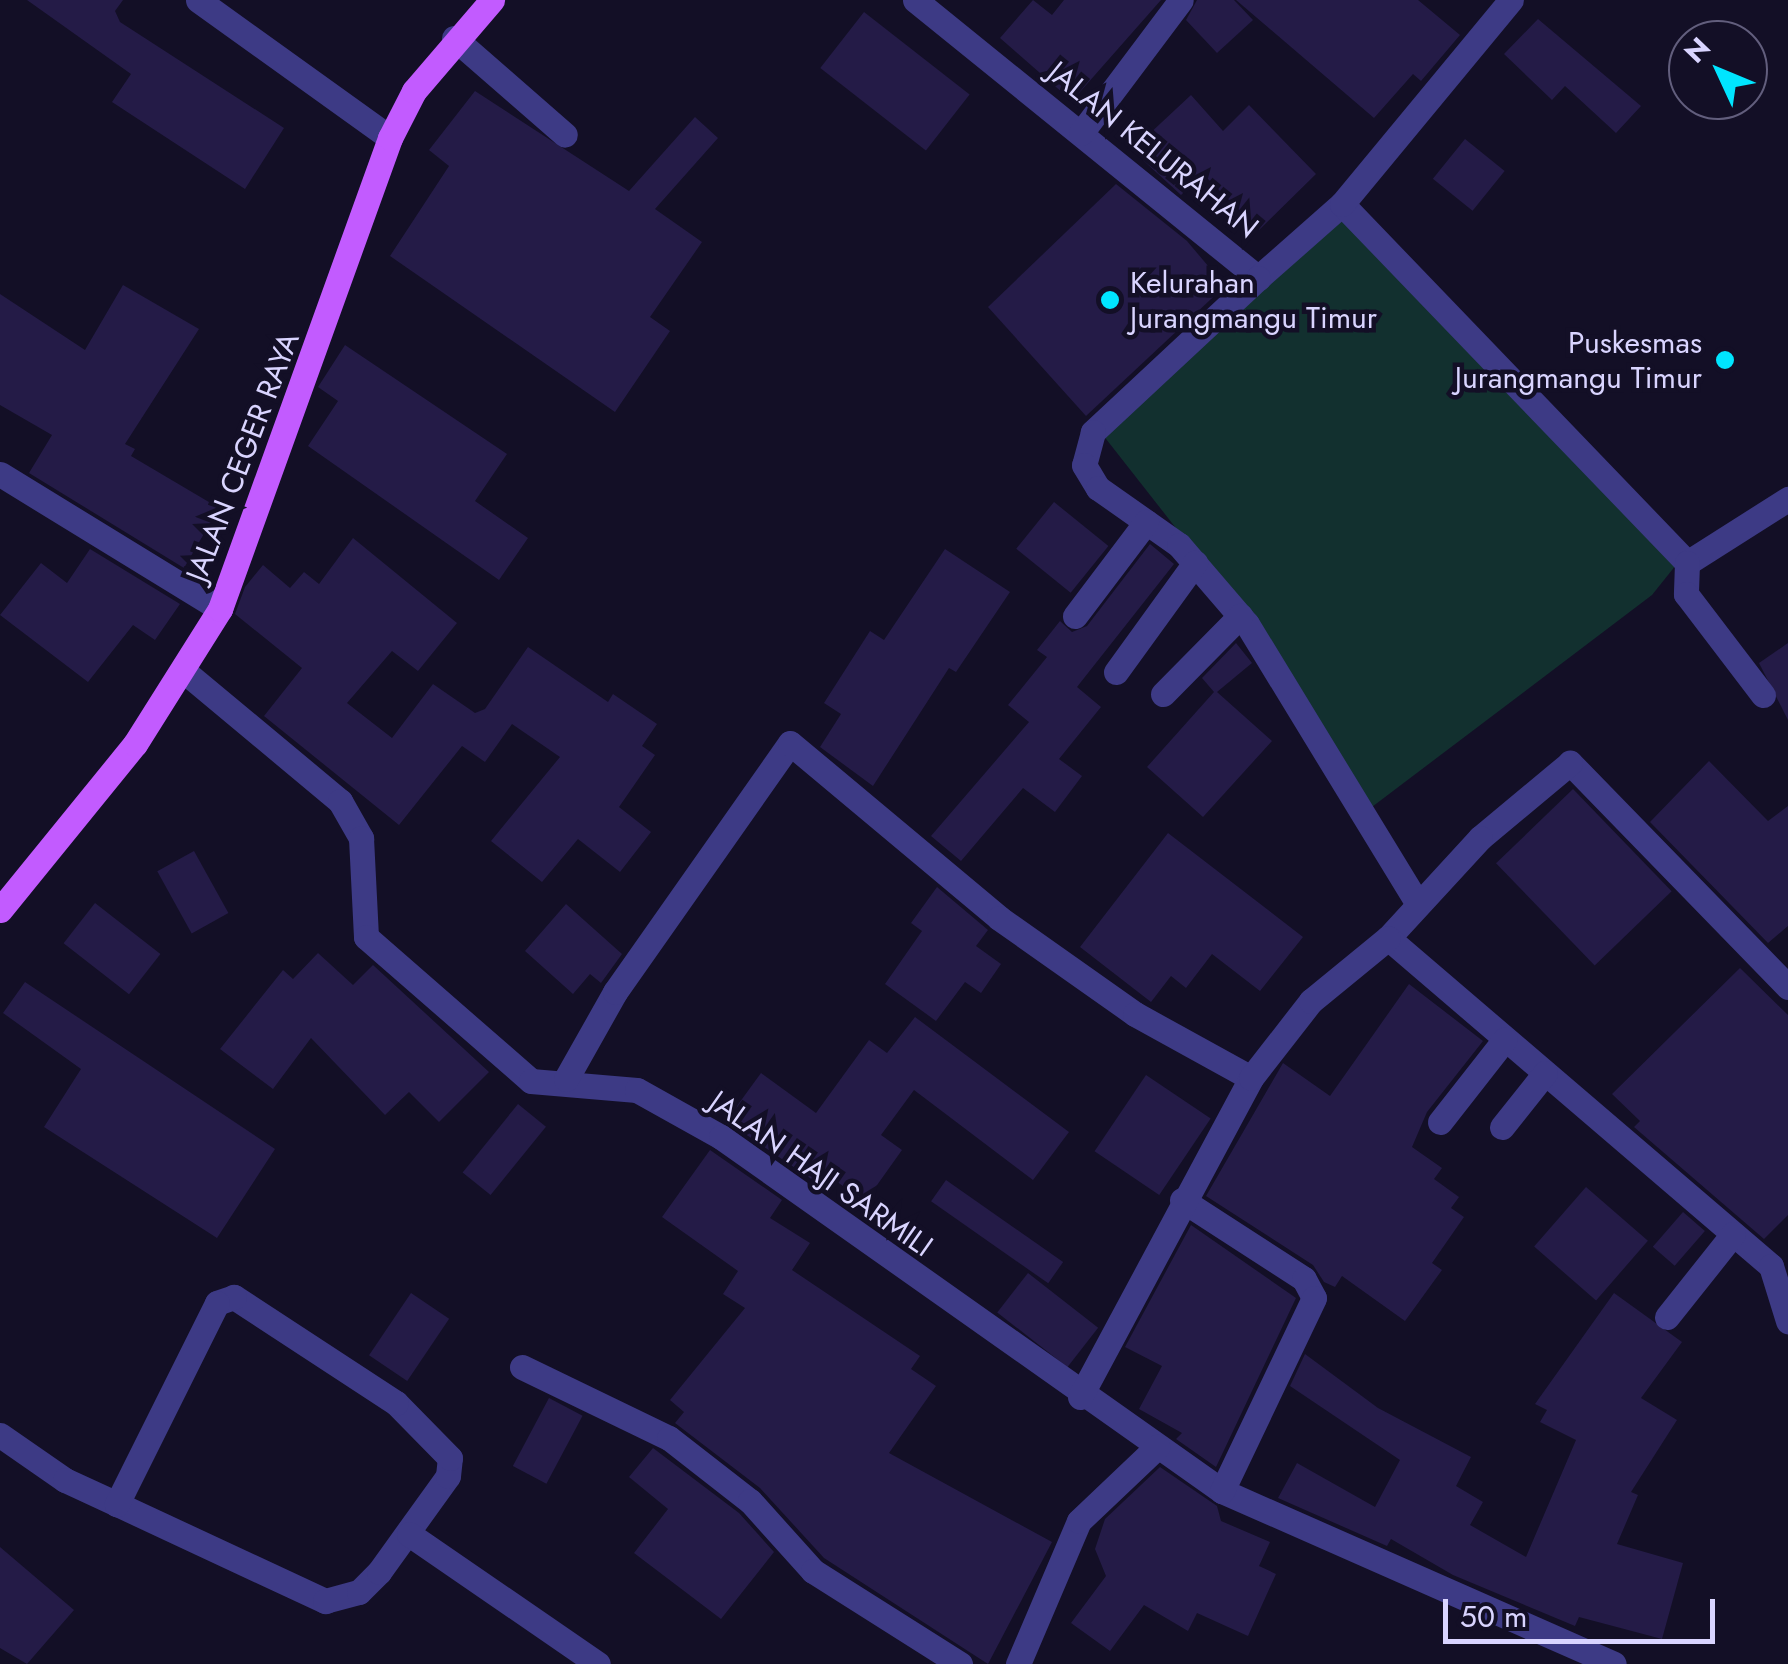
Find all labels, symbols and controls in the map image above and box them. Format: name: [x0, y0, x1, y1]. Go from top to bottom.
north arrow: [1668, 20, 1768, 120]
text: N: [1675, 28, 1720, 72]
street label: JALAN KELURAHAN: [1041, 54, 1265, 246]
place label: Kelurahan Jurangmangu Timur: [1130, 265, 1377, 336]
marker: Kelurahan Jurangmangu Timur: [1099, 289, 1121, 311]
place label: Puskesmas Jurangmangu Timur: [1455, 325, 1702, 396]
street label: JALAN CEGER RAYA: [179, 327, 307, 587]
marker: Puskesmas Jurangmangu Timur: [1712, 347, 1738, 373]
street label: JALAN HAJI SARMILI: [703, 1084, 939, 1264]
scale bar: [1448, 1579, 1720, 1641]
text: 50 m: [1460, 1595, 1527, 1638]

